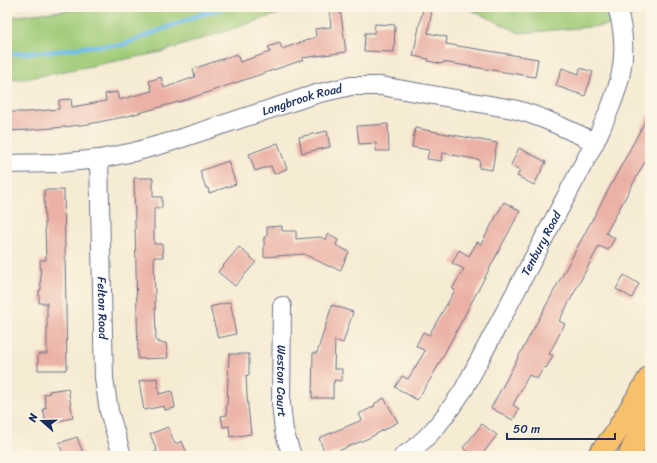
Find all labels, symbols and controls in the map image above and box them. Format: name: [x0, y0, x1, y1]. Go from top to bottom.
street label: Longbrook Road: [259, 77, 345, 122]
street label: Tenbury Road: [515, 206, 568, 280]
street label: Felton Road: [91, 276, 114, 341]
street label: Weston Court: [270, 345, 293, 418]
north arrow: [22, 401, 62, 441]
text: N: [22, 411, 43, 426]
scale bar: [507, 415, 615, 441]
text: 50 m: [513, 418, 540, 440]

